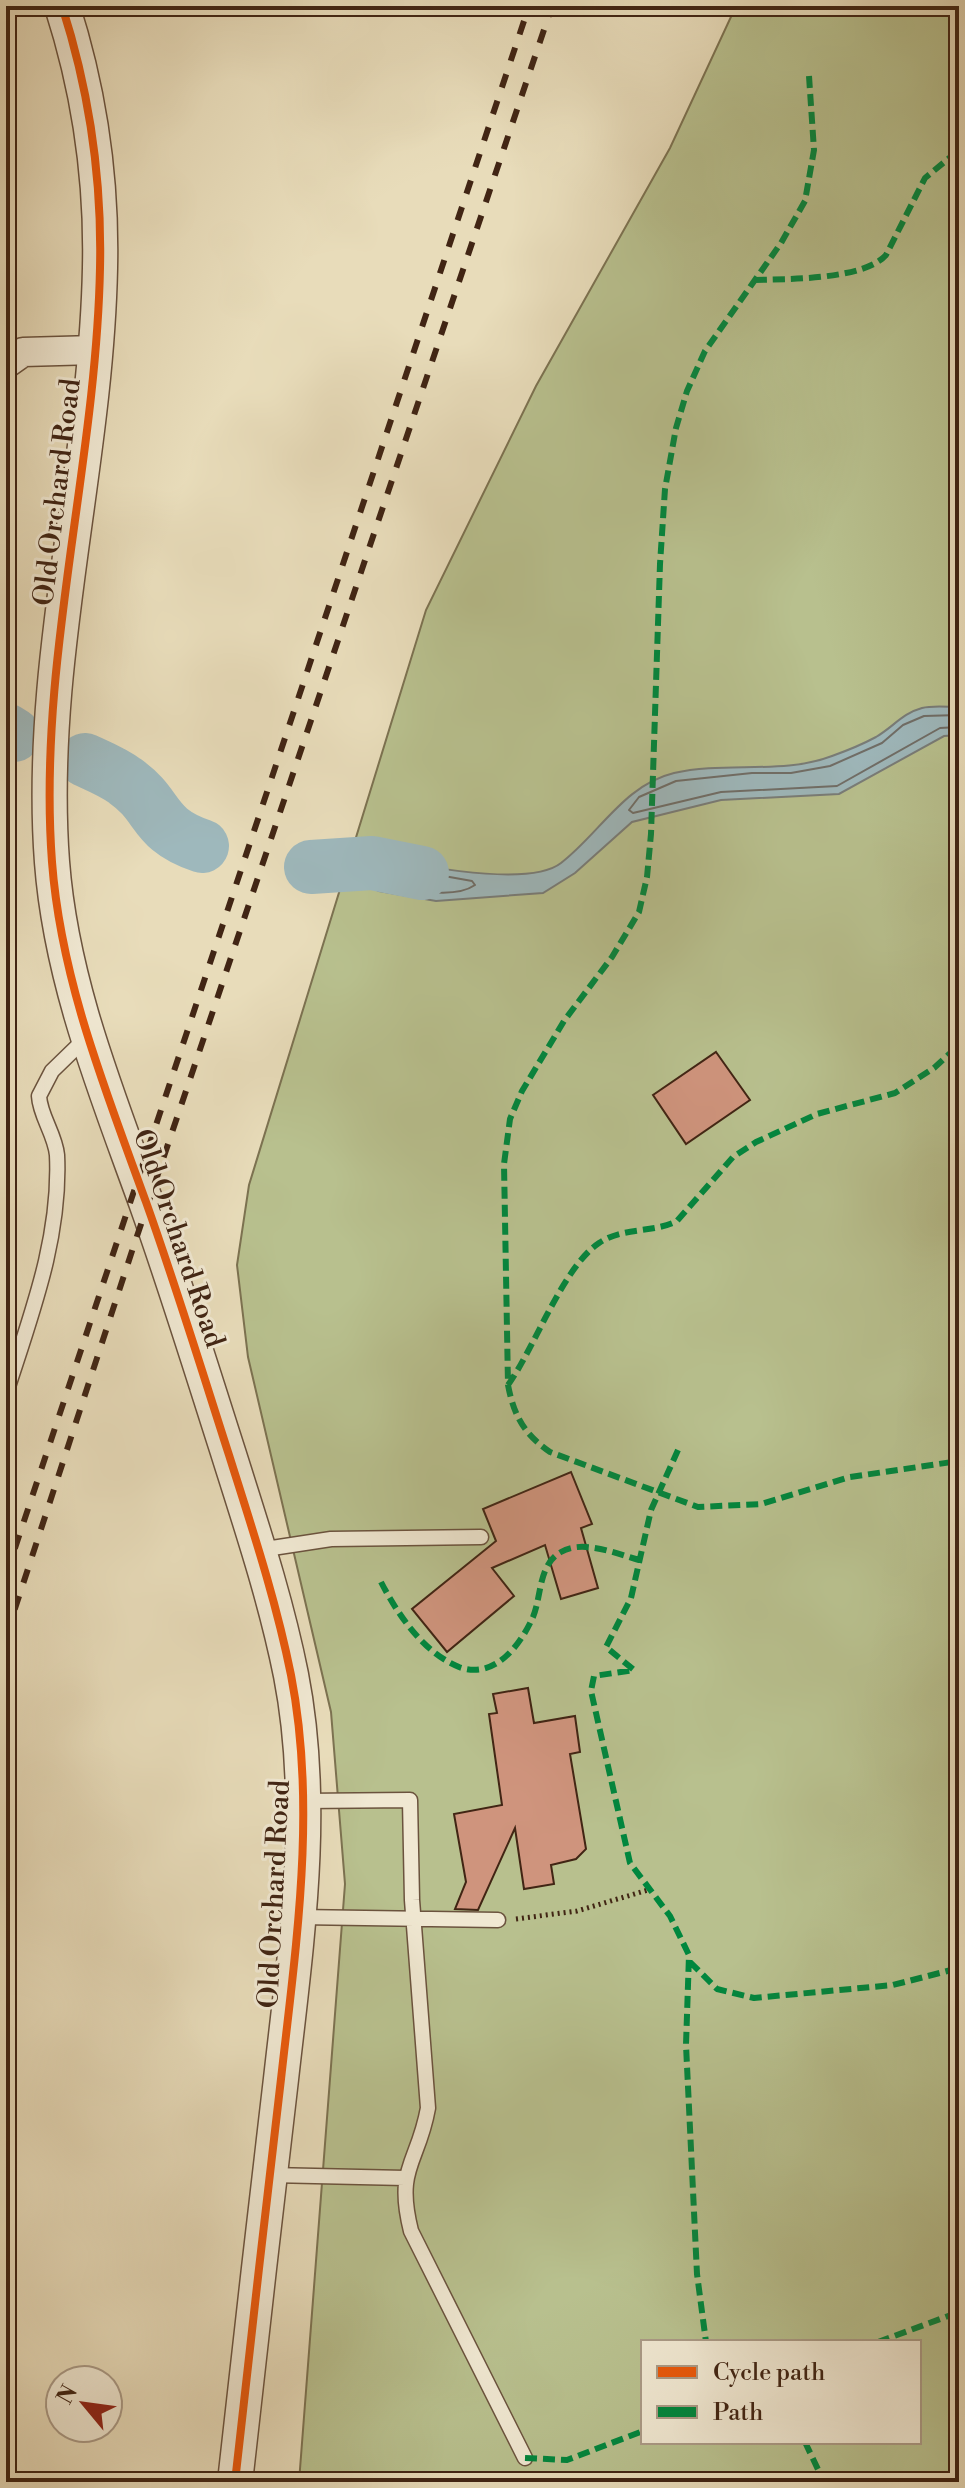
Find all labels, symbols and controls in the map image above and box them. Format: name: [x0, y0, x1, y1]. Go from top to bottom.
street label: Old Orchard Road: [26, 376, 89, 608]
street label: Old Orchard Road: [125, 1125, 232, 1352]
street label: Old Orchard Road: [251, 1779, 298, 2009]
legend: [641, 2340, 921, 2444]
text: Cycle path: [713, 2358, 825, 2388]
north arrow: [44, 2364, 124, 2444]
text: N: [52, 2380, 84, 2409]
text: Path: [713, 2398, 763, 2428]

